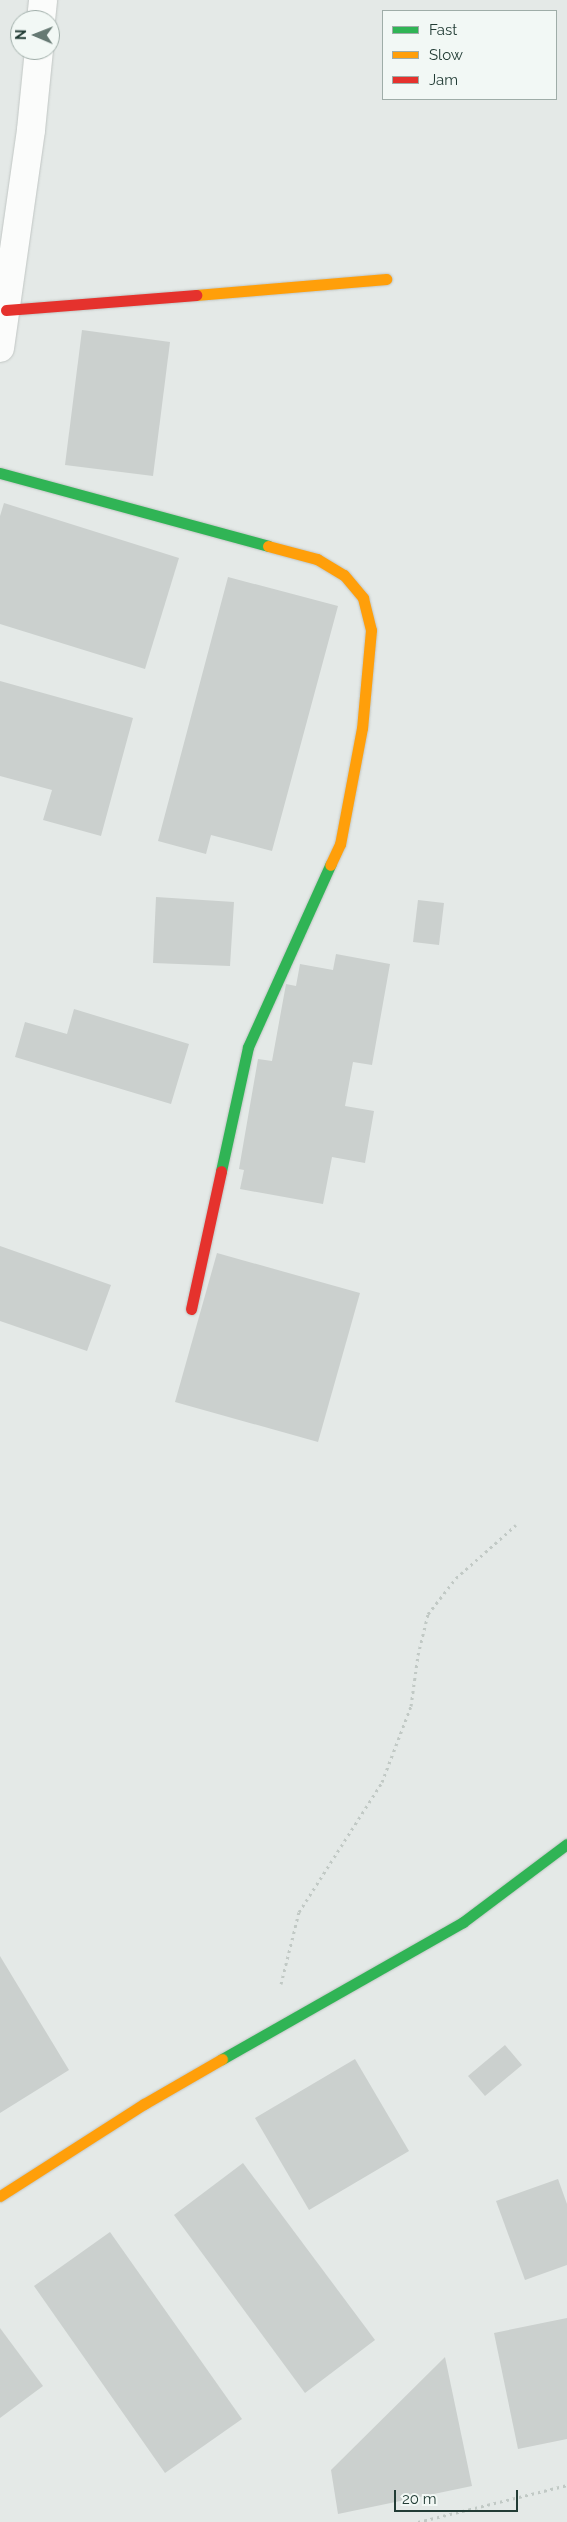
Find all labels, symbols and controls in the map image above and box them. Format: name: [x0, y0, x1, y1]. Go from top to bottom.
north arrow: [10, 10, 60, 60]
legend: [382, 10, 557, 100]
text: Fast: [429, 21, 457, 39]
text: N: [13, 29, 29, 40]
text: Slow: [429, 46, 463, 64]
text: Jam: [429, 71, 458, 89]
scale bar: [397, 2480, 521, 2512]
text: 20 m: [402, 2490, 437, 2508]

